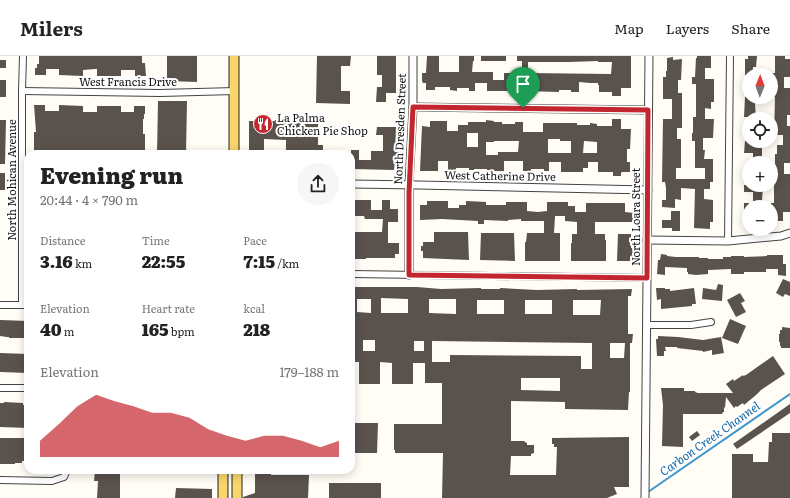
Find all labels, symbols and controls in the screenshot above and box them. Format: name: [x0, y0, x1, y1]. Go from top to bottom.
text: Milers: [20, 14, 83, 42]
text: Map: [614, 18, 644, 38]
text: Layers: [666, 18, 709, 38]
text: Share: [731, 18, 770, 38]
pin: [506, 67, 540, 108]
north arrow: [742, 68, 778, 104]
map controls: [742, 68, 778, 236]
street label: West Francis Drive: [79, 73, 177, 89]
street label: North Dresden Street: [389, 73, 409, 185]
icon: arrive: [512, 73, 534, 95]
place label: La Palma Chicken Pie Shop: [277, 109, 368, 138]
button: locate: [742, 112, 778, 148]
restaurant icon: La Palma Chicken Pie Shop: [252, 113, 274, 135]
street label: North Mohican Avenue: [3, 119, 19, 241]
button: +: [742, 156, 778, 192]
text: Evening run: [40, 158, 183, 191]
button: share: [297, 163, 339, 205]
street label: West Catherine Drive: [444, 166, 556, 184]
street label: North Loara Street: [627, 167, 643, 266]
text: 20:44 · 4 × 790 m: [40, 190, 138, 209]
button: −: [742, 200, 778, 236]
text: Distance: [40, 232, 85, 248]
text: Time: [142, 232, 170, 248]
text: Pace: [243, 232, 267, 248]
text: 3.16: [40, 248, 73, 273]
text: 22:55: [142, 248, 185, 273]
text: 7:15: [243, 248, 275, 273]
text: km: [73, 255, 92, 271]
text: /km: [275, 255, 299, 271]
text: Elevation: [40, 300, 90, 316]
text: Heart rate: [142, 300, 195, 316]
text: kcal: [243, 300, 265, 316]
text: 40: [40, 316, 62, 341]
text: 165: [142, 316, 169, 341]
text: 218: [243, 316, 270, 341]
text: m: [62, 323, 74, 339]
text: bpm: [169, 323, 195, 339]
text: Elevation: [40, 362, 99, 381]
text: 179–188 m: [279, 362, 339, 381]
water label: Carbon Creek Channel: [656, 396, 764, 480]

